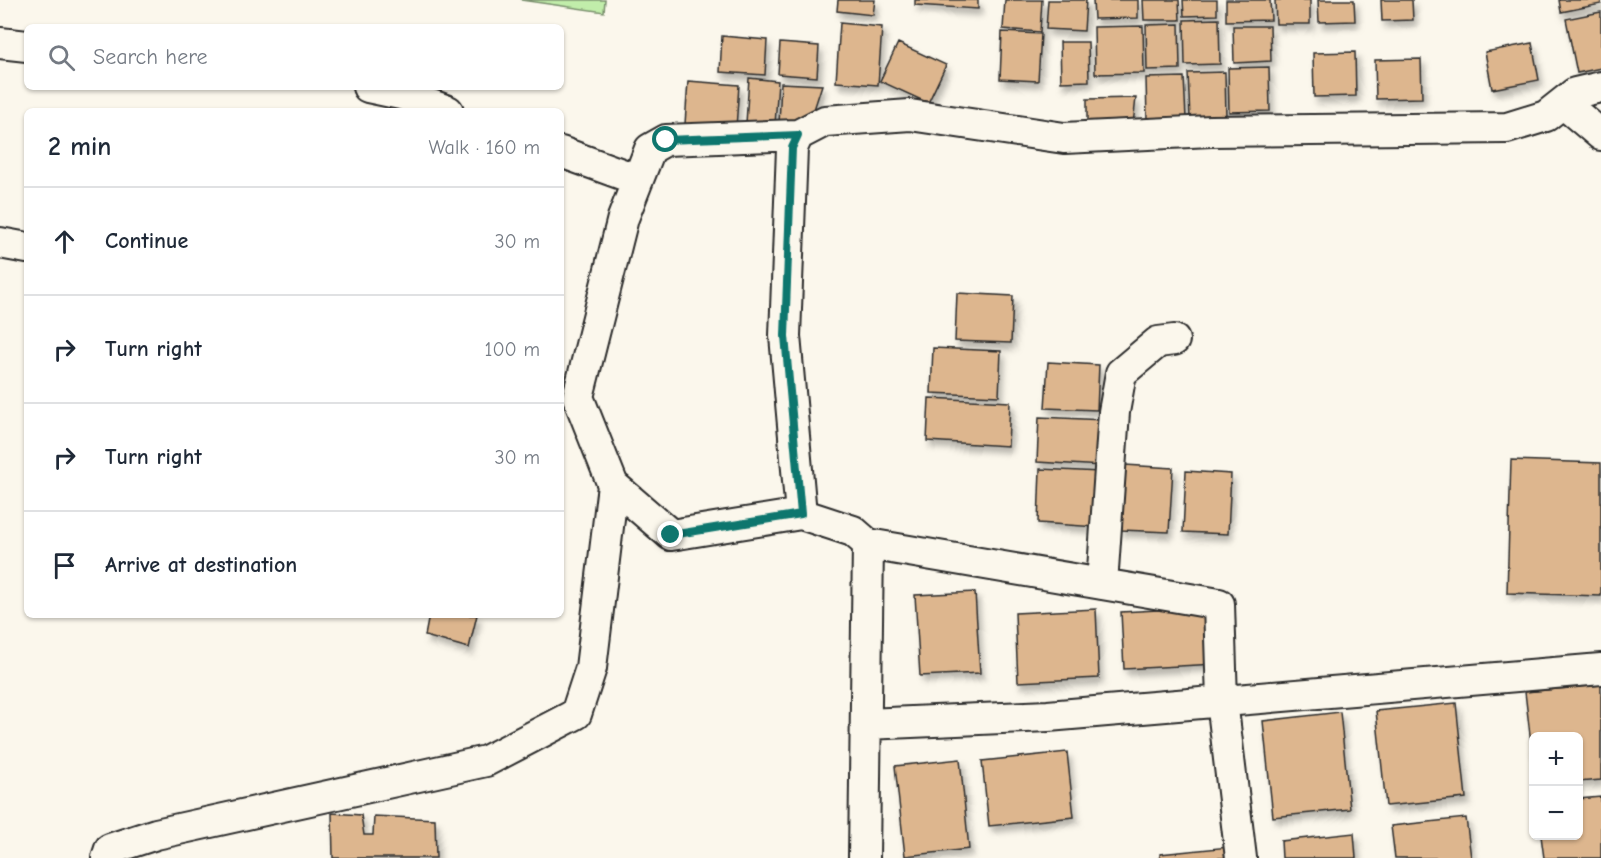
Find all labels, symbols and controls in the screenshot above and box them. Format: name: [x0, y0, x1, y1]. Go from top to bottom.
search box: [24, 24, 564, 90]
icon: search: [45, 41, 78, 74]
text: Search here: [93, 44, 208, 70]
route start: [652, 126, 678, 152]
text: 2 min: [48, 132, 111, 162]
text: Walk · 160 m: [429, 136, 540, 159]
icon: ahead: [48, 225, 81, 258]
text: Continue: [105, 228, 188, 254]
text: 30 m: [494, 230, 540, 253]
icon: right: [48, 333, 81, 366]
text: Turn right: [105, 336, 202, 362]
text: 100 m: [485, 338, 540, 361]
icon: right: [48, 441, 81, 474]
text: Turn right: [105, 444, 202, 470]
text: 30 m: [494, 446, 540, 469]
route end: [657, 521, 683, 547]
icon: arrive: [48, 549, 81, 582]
text: Arrive at destination: [105, 552, 297, 578]
map controls: [1529, 732, 1583, 840]
button: +: [1529, 732, 1583, 786]
button: −: [1529, 786, 1583, 840]

